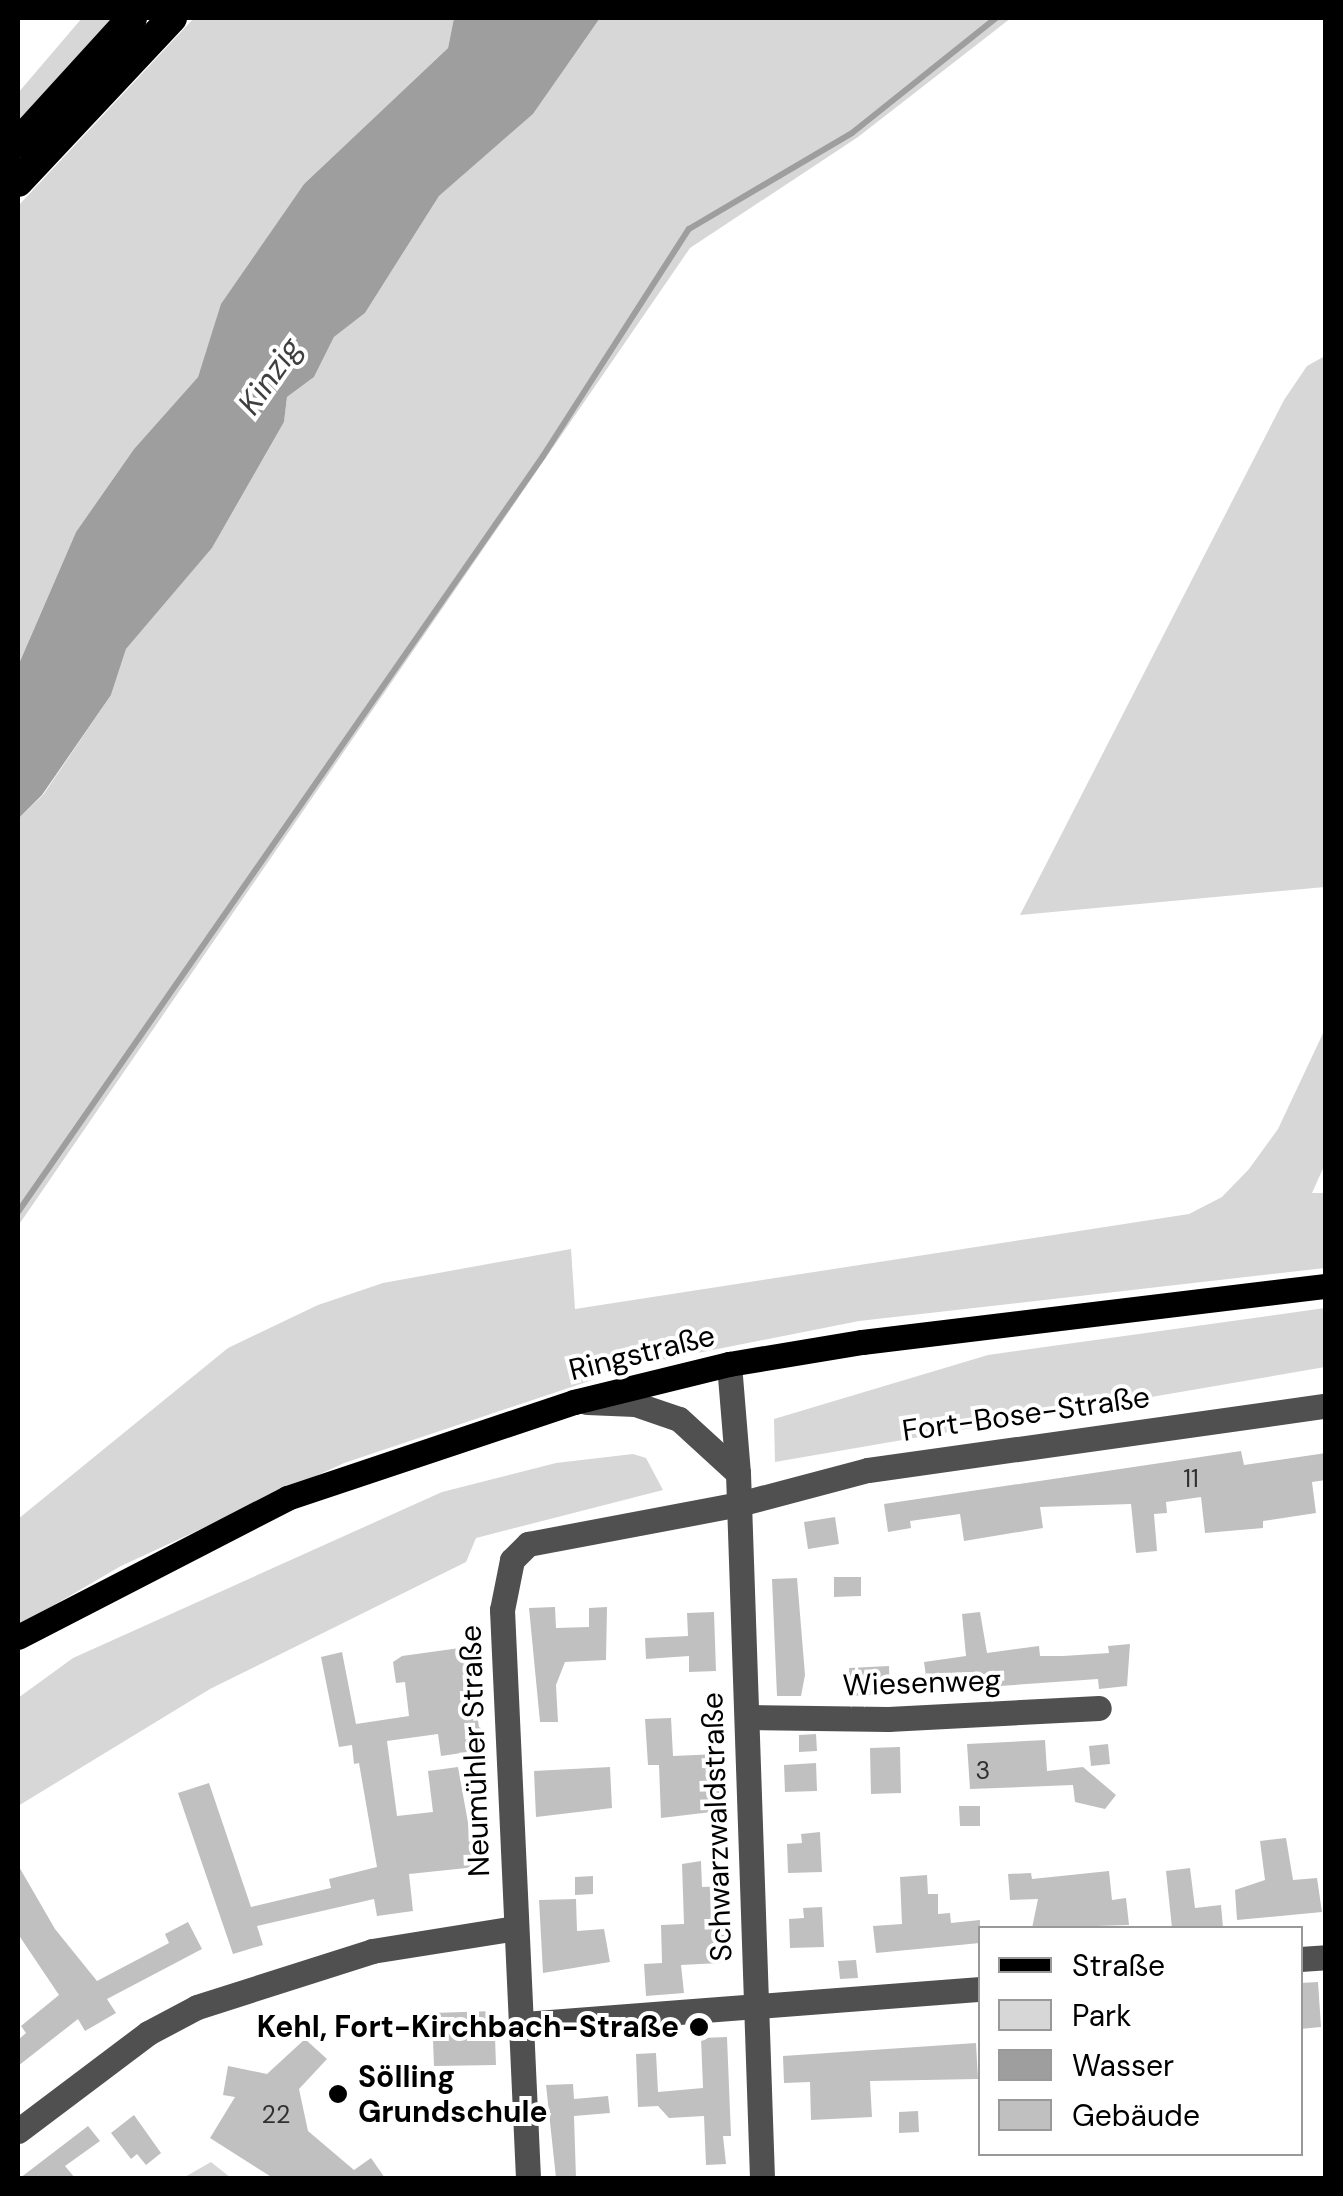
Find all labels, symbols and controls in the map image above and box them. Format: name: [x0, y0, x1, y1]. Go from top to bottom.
water label: Kinzig: [230, 330, 310, 422]
street label: Ringstraße: [565, 1318, 719, 1388]
street label: Fort-Bose-Straße: [900, 1379, 1152, 1449]
house number: 11: [1183, 1464, 1199, 1494]
street label: Neumühler Straße: [453, 1624, 497, 1878]
street label: Wiesenweg: [842, 1662, 1002, 1704]
street label: Schwarzwaldstraße: [694, 1692, 740, 1962]
house number: 3: [976, 1756, 990, 1786]
legend: [978, 1926, 1303, 2156]
text: Straße: [1072, 1946, 1165, 1985]
text: Park: [1072, 1996, 1131, 2035]
place label: Kehl, Fort-Kirchbach-Straße: [257, 2009, 679, 2045]
marker: Kehl, Fort-Kirchbach-Straße: [688, 2016, 710, 2038]
text: Wasser: [1072, 2046, 1174, 2085]
place label: Sölling Grundschule: [358, 2059, 548, 2130]
marker: Sölling Grundschule: [327, 2083, 349, 2105]
text: Gebäude: [1072, 2096, 1200, 2135]
house number: 22: [262, 2100, 290, 2130]

